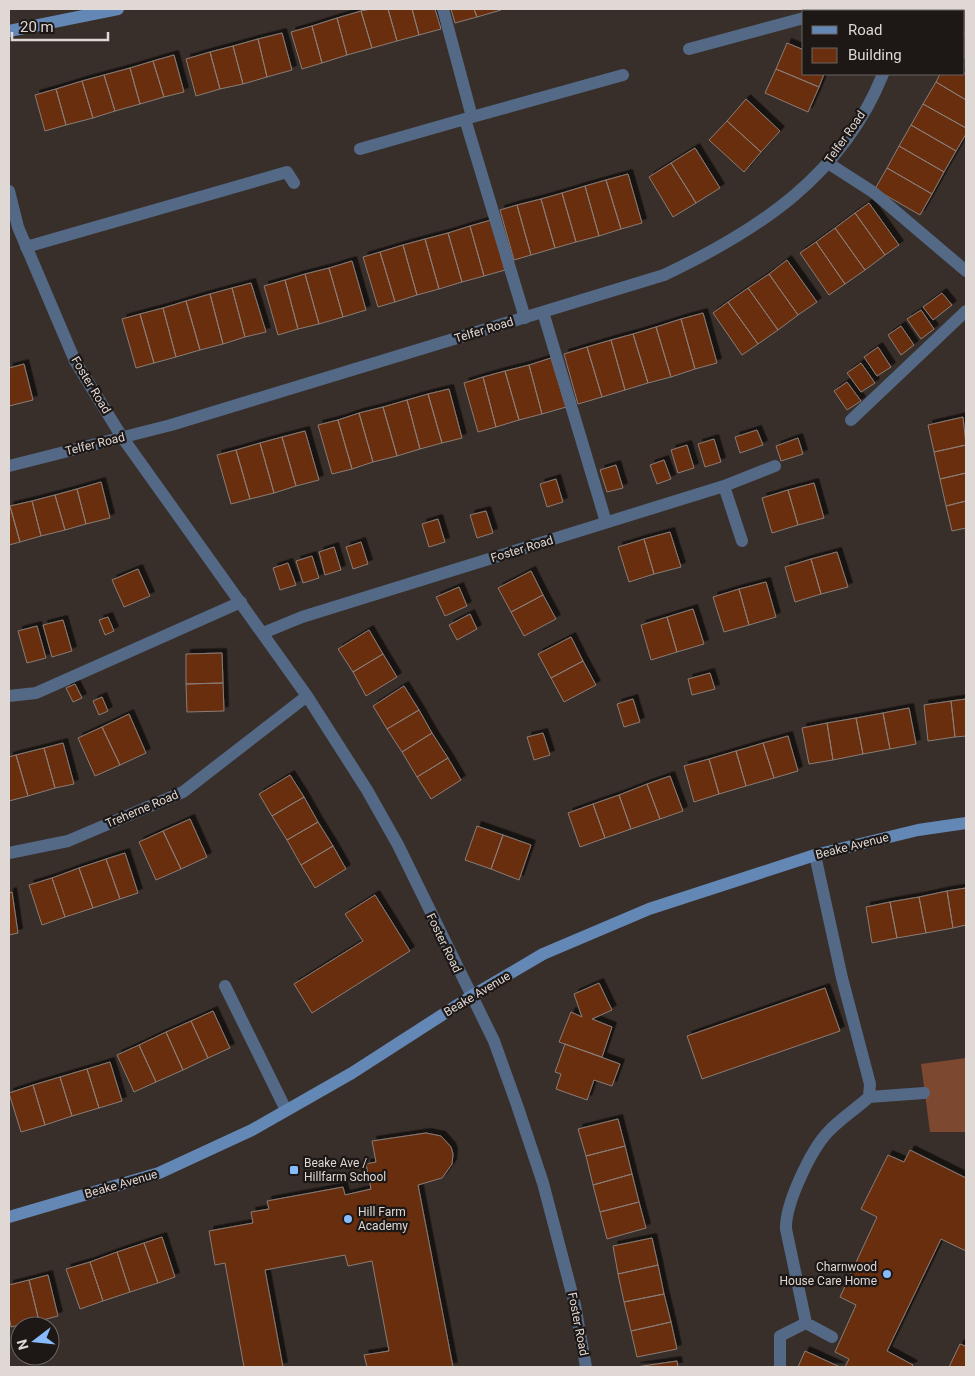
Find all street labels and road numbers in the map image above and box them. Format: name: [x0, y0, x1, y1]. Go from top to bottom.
street label: Telfer Road: [822, 108, 868, 166]
street label: Telfer Road: [453, 314, 515, 346]
street label: Foster Road: [68, 354, 114, 416]
street label: Telfer Road: [64, 430, 126, 458]
street label: Foster Road: [489, 533, 555, 565]
street label: Treherne Road: [104, 787, 180, 831]
street label: Beake Avenue: [814, 830, 890, 862]
street label: Foster Road: [424, 911, 464, 975]
street label: Beake Avenue: [441, 969, 513, 1019]
street label: Beake Avenue: [83, 1167, 159, 1201]
street label: Foster Road: [565, 1291, 591, 1357]

